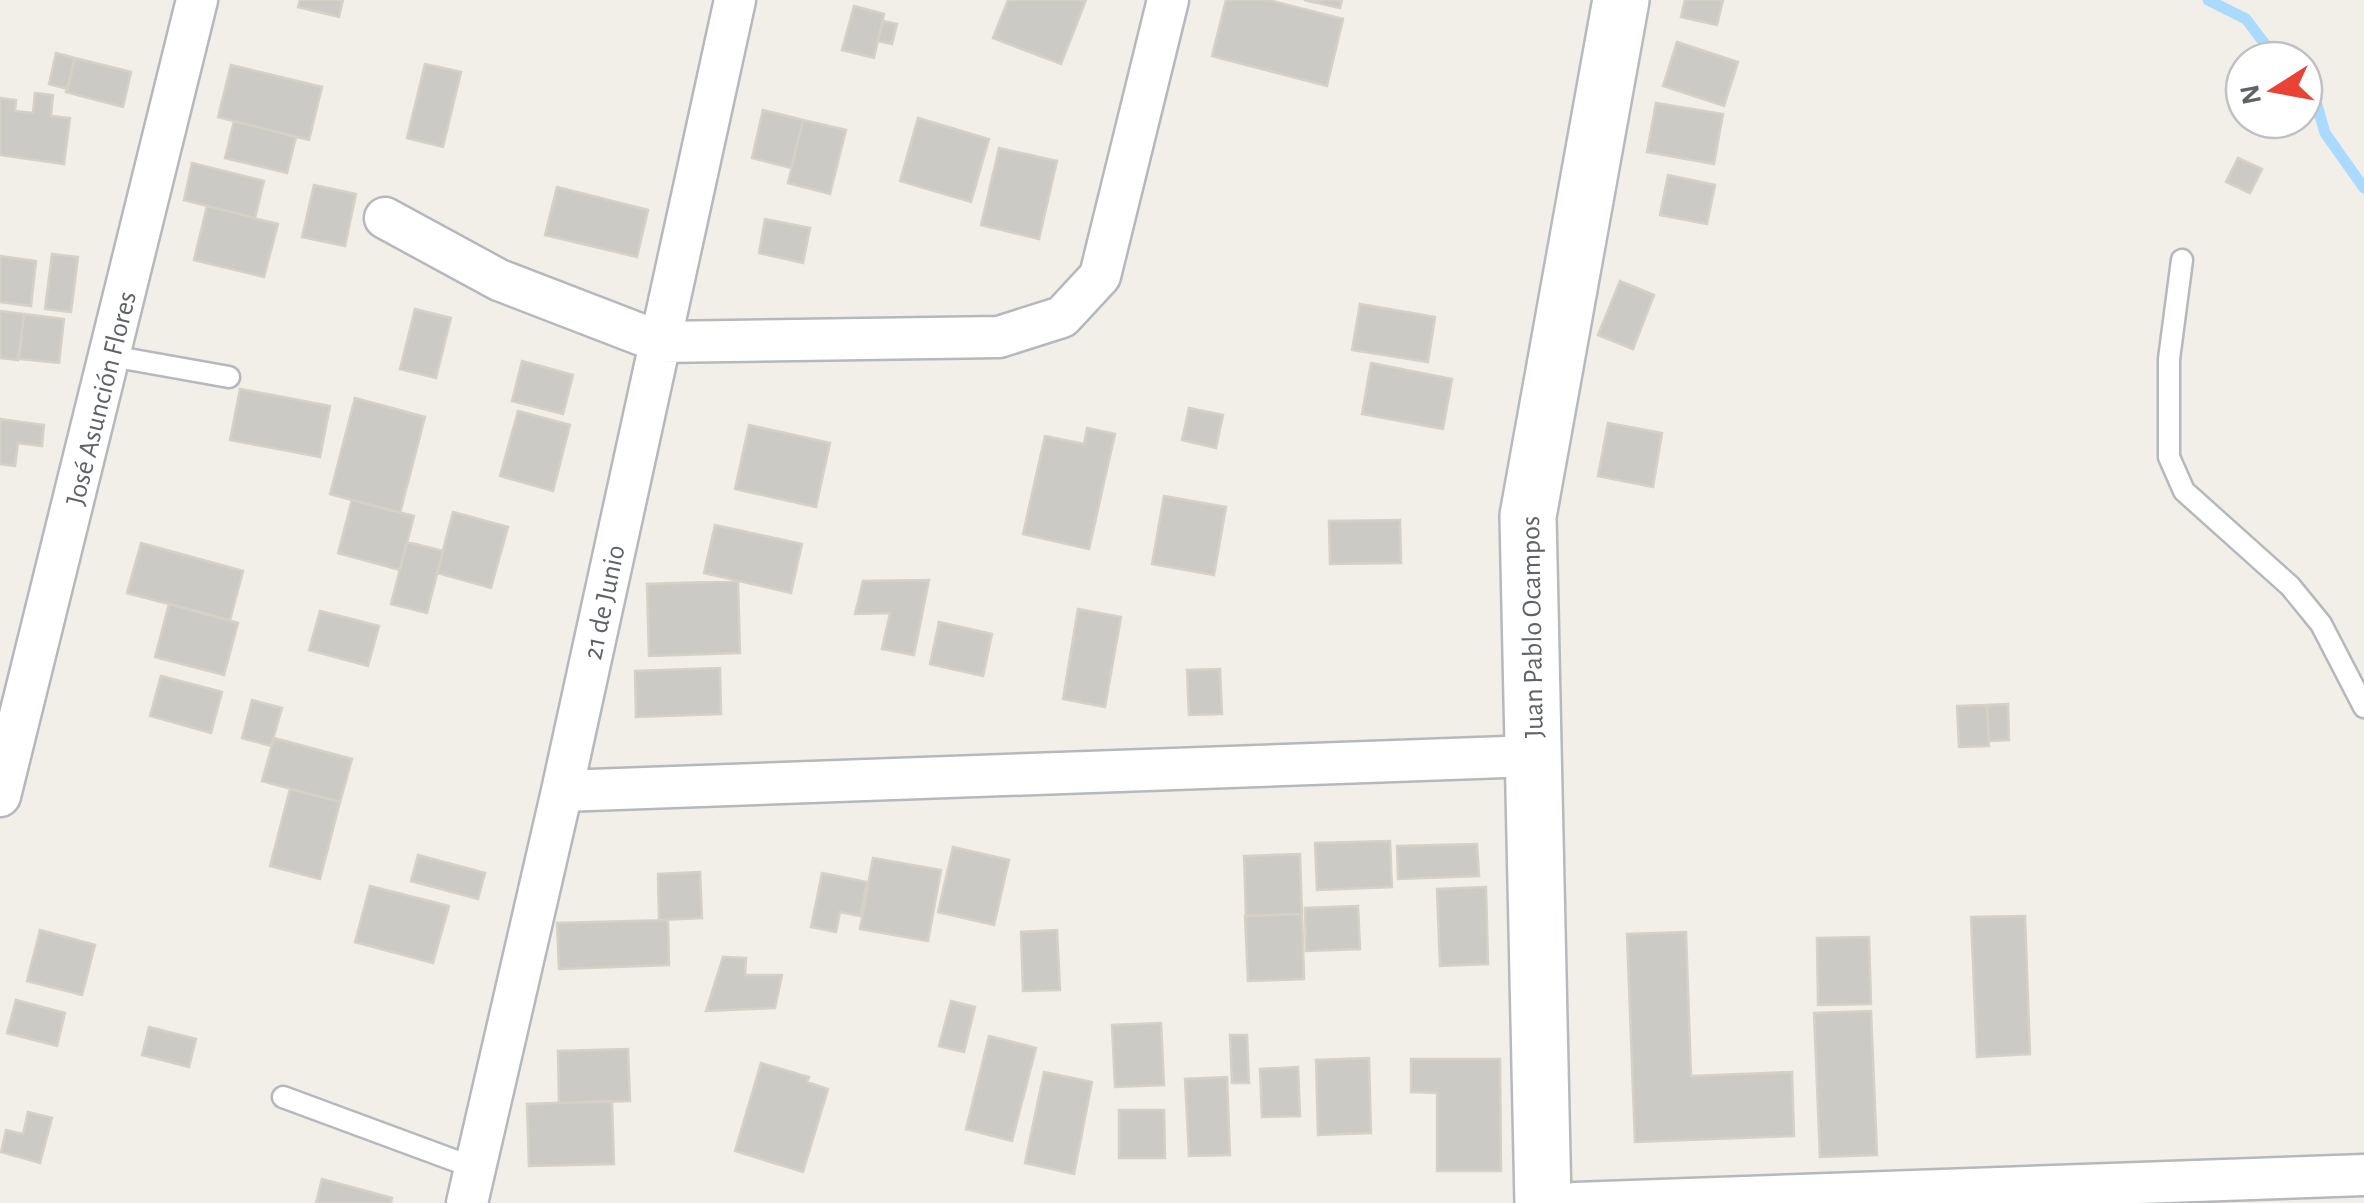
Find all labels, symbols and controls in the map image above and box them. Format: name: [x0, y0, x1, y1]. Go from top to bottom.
north arrow: [2224, 40, 2324, 140]
text: N: [2236, 82, 2267, 107]
street label: José Asunción Flores: [62, 289, 142, 508]
street label: Juan Pablo Ocampos: [1517, 515, 1549, 738]
street label: 21 de Junio: [579, 543, 631, 662]

